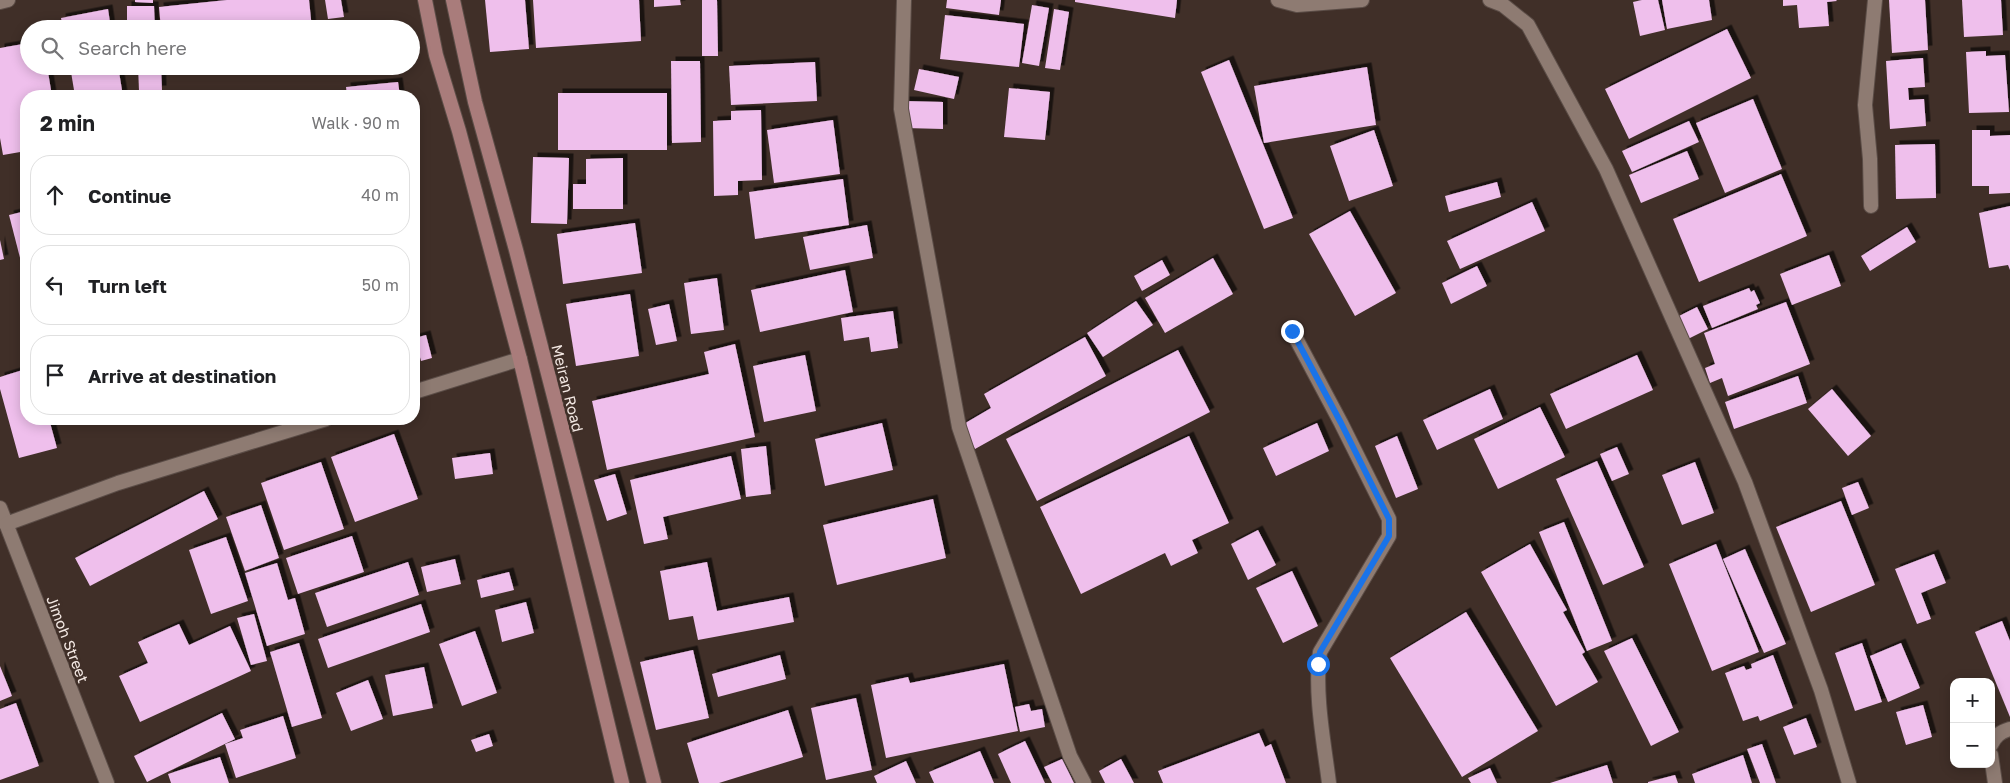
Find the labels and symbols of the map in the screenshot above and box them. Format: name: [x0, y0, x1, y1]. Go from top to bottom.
route end: [1281, 320, 1304, 343]
street label: Meiran Road: [548, 342, 588, 434]
street label: Jimoh Street: [43, 593, 93, 685]
route start: [1307, 653, 1330, 676]

